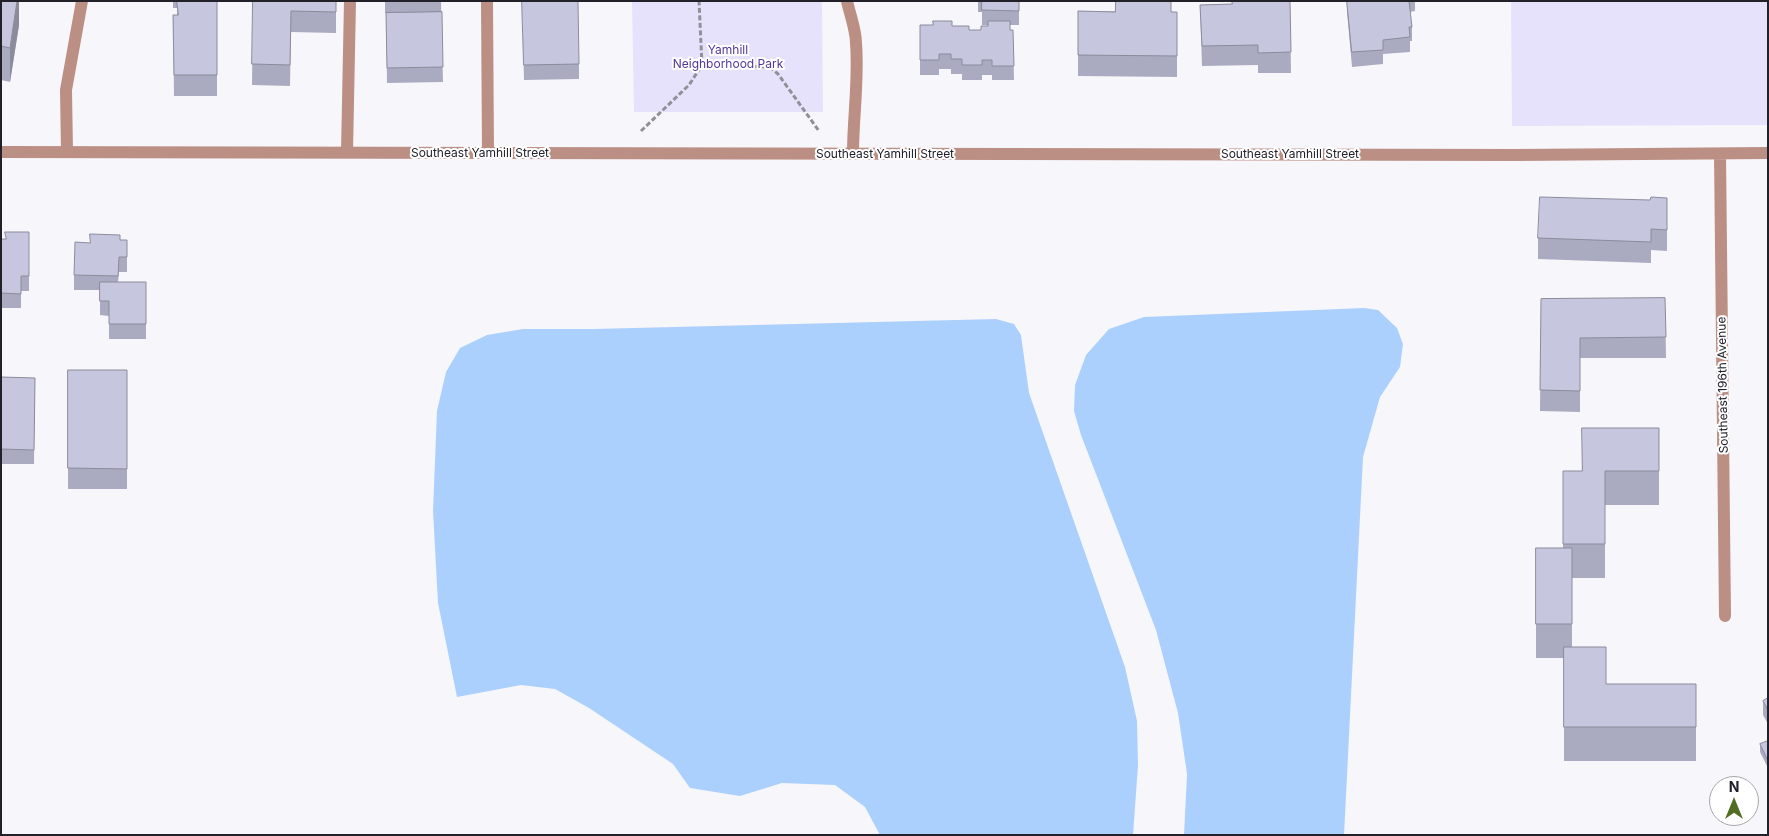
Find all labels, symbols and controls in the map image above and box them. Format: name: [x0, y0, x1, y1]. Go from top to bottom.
park label: Yamhill Neighborhood Park: [673, 43, 783, 71]
street label: Southeast Yamhill Street: [411, 146, 549, 160]
street label: Southeast Yamhill Street: [816, 147, 954, 161]
street label: Southeast Yamhill Street: [1221, 147, 1359, 161]
street label: Southeast 196th Avenue: [1715, 316, 1731, 454]
north arrow: [1709, 776, 1759, 826]
text: N: [1729, 778, 1739, 795]

